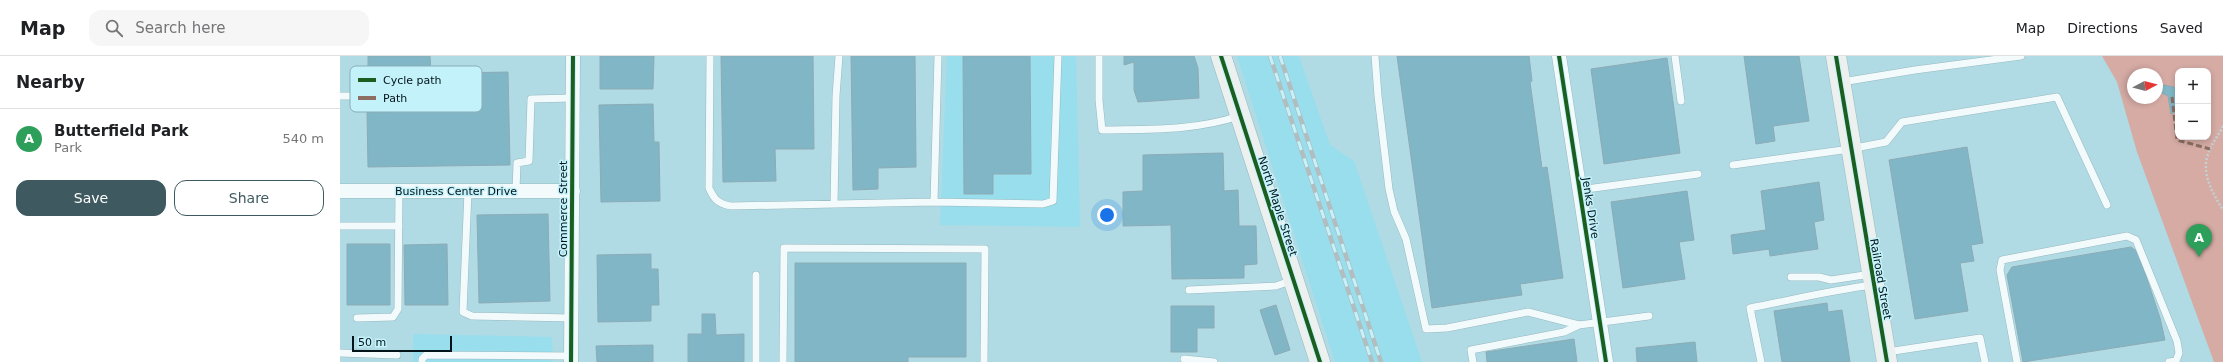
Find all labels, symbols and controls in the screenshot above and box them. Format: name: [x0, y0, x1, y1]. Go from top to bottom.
search box: [89, 10, 369, 46]
text: Map: [20, 17, 65, 39]
icon: search: [103, 17, 125, 39]
text: Search here: [135, 19, 225, 37]
text: Map: [2016, 20, 2045, 36]
text: Directions: [2067, 20, 2138, 36]
text: Saved: [2160, 20, 2203, 36]
legend: [350, 66, 482, 112]
north arrow: [2127, 68, 2163, 104]
map controls: [2175, 68, 2211, 140]
button: +: [2175, 68, 2211, 104]
text: Nearby: [16, 72, 85, 92]
text: Cycle path: [383, 74, 442, 87]
text: Path: [383, 92, 407, 105]
button: −: [2175, 104, 2211, 140]
text: Butterfield Park: [54, 122, 189, 140]
text: A: [24, 131, 34, 146]
text: 540 m: [282, 131, 324, 146]
text: Park: [54, 140, 82, 155]
street label: North Maple Street: [1255, 155, 1300, 258]
street label: Commerce Street: [557, 160, 570, 257]
street label: Jenks Drive: [1579, 175, 1602, 240]
button: Save: [16, 180, 166, 216]
button: Share: [174, 180, 324, 216]
street label: Business Center Drive: [395, 185, 517, 198]
your location: [1097, 205, 1117, 225]
pin: A: [2186, 224, 2212, 257]
street label: Railroad Street: [1867, 238, 1894, 321]
scale bar: [352, 334, 452, 353]
text: 50 m: [358, 336, 386, 349]

